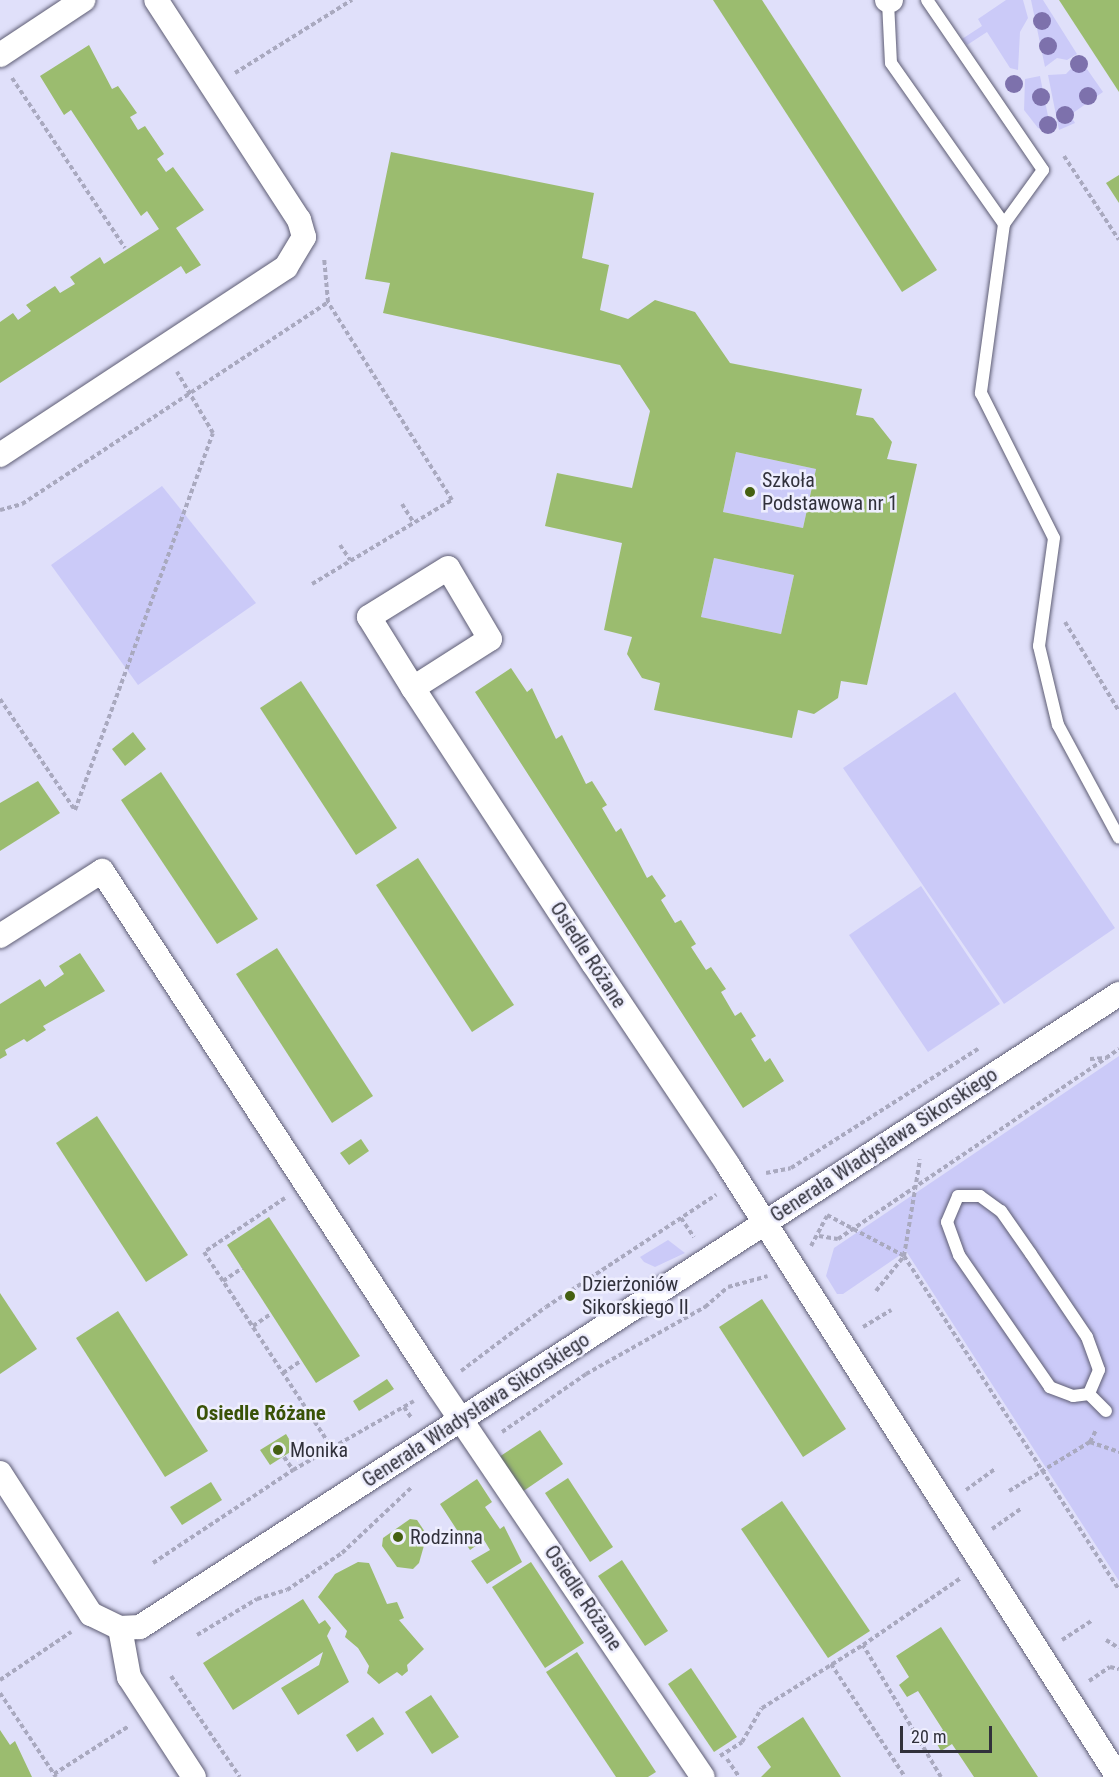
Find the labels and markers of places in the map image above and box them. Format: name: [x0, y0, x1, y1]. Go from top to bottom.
place label: Szkoła Podstawowa nr 1: [762, 468, 898, 515]
marker: Szkoła Podstawowa nr 1: [743, 485, 757, 499]
place label: Dzierżoniów Sikorskiego II: [582, 1272, 689, 1319]
marker: Dzierżoniów Sikorskiego II: [563, 1289, 577, 1303]
place label: Monika: [290, 1438, 348, 1462]
marker: Monika: [271, 1443, 285, 1457]
place label: Rodzinna: [410, 1525, 483, 1549]
marker: Rodzinna: [391, 1530, 405, 1544]

